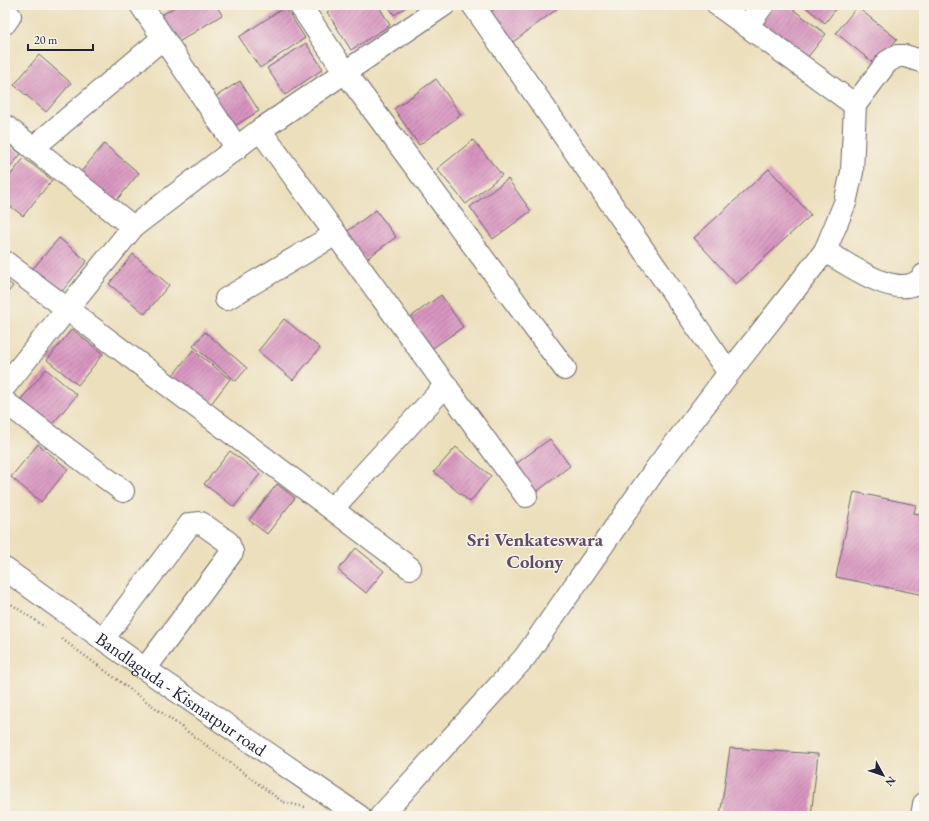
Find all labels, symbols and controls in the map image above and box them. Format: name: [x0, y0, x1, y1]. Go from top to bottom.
scale bar: [28, 26, 93, 52]
text: 20 m: [34, 32, 58, 48]
district label: Sri Venkateswara Colony: [467, 527, 604, 574]
street label: Bandlaguda - Kismatpur road: [92, 626, 272, 761]
north arrow: [863, 755, 903, 795]
text: N: [882, 774, 899, 789]

